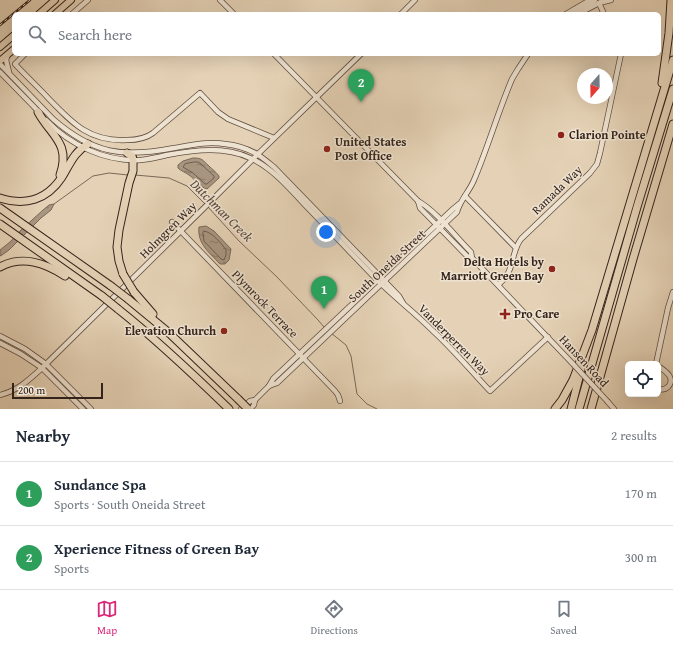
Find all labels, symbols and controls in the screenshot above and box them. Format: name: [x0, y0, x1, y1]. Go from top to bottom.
search box: [12, 12, 661, 56]
icon: search: [26, 23, 48, 45]
text: Search here: [58, 24, 132, 45]
north arrow: [577, 68, 613, 104]
pin: 2: [348, 69, 374, 102]
place label: Clarion Pointe: [569, 126, 646, 143]
marker: Clarion Pointe: [556, 130, 566, 140]
place label: United States Post Office: [335, 133, 406, 164]
marker: United States Post Office: [322, 144, 332, 154]
street label: Ramada Way: [528, 161, 586, 218]
water label: Dutchman Creek: [185, 174, 257, 246]
street label: Holmgren Way: [135, 197, 200, 262]
your location: [316, 222, 336, 242]
street label: South Oneida Street: [344, 225, 430, 306]
place label: Delta Hotels by Marriott Green Bay: [441, 253, 545, 284]
marker: Delta Hotels by Marriott Green Bay: [547, 264, 557, 274]
street label: Plymrock Terrace: [228, 266, 303, 342]
pin: 1: [311, 276, 337, 309]
street label: Vanderperren Way: [415, 300, 494, 379]
place label: Pro Care: [514, 305, 560, 322]
marker: Pro Care: [499, 308, 511, 320]
place label: Elevation Church: [125, 322, 216, 339]
marker: Elevation Church: [219, 326, 229, 336]
street label: Hansen Road: [556, 331, 613, 391]
map controls: [625, 361, 661, 397]
button: locate: [625, 361, 661, 397]
scale bar: [12, 381, 103, 400]
text: 200 m: [18, 382, 45, 398]
text: Nearby: [16, 423, 70, 448]
text: 2 results: [611, 426, 657, 445]
text: Sundance Spa: [54, 474, 146, 495]
text: 1: [26, 484, 32, 503]
text: 170 m: [625, 484, 657, 503]
text: Sports · South Oneida Street: [54, 495, 206, 514]
text: Xperience Fitness of Green Bay: [54, 538, 259, 559]
text: 2: [26, 548, 32, 567]
text: 300 m: [625, 548, 657, 567]
text: Sports: [54, 559, 89, 578]
tab: Map: [96, 598, 118, 638]
tab: Directions: [311, 598, 358, 638]
tab: Saved: [550, 598, 577, 638]

